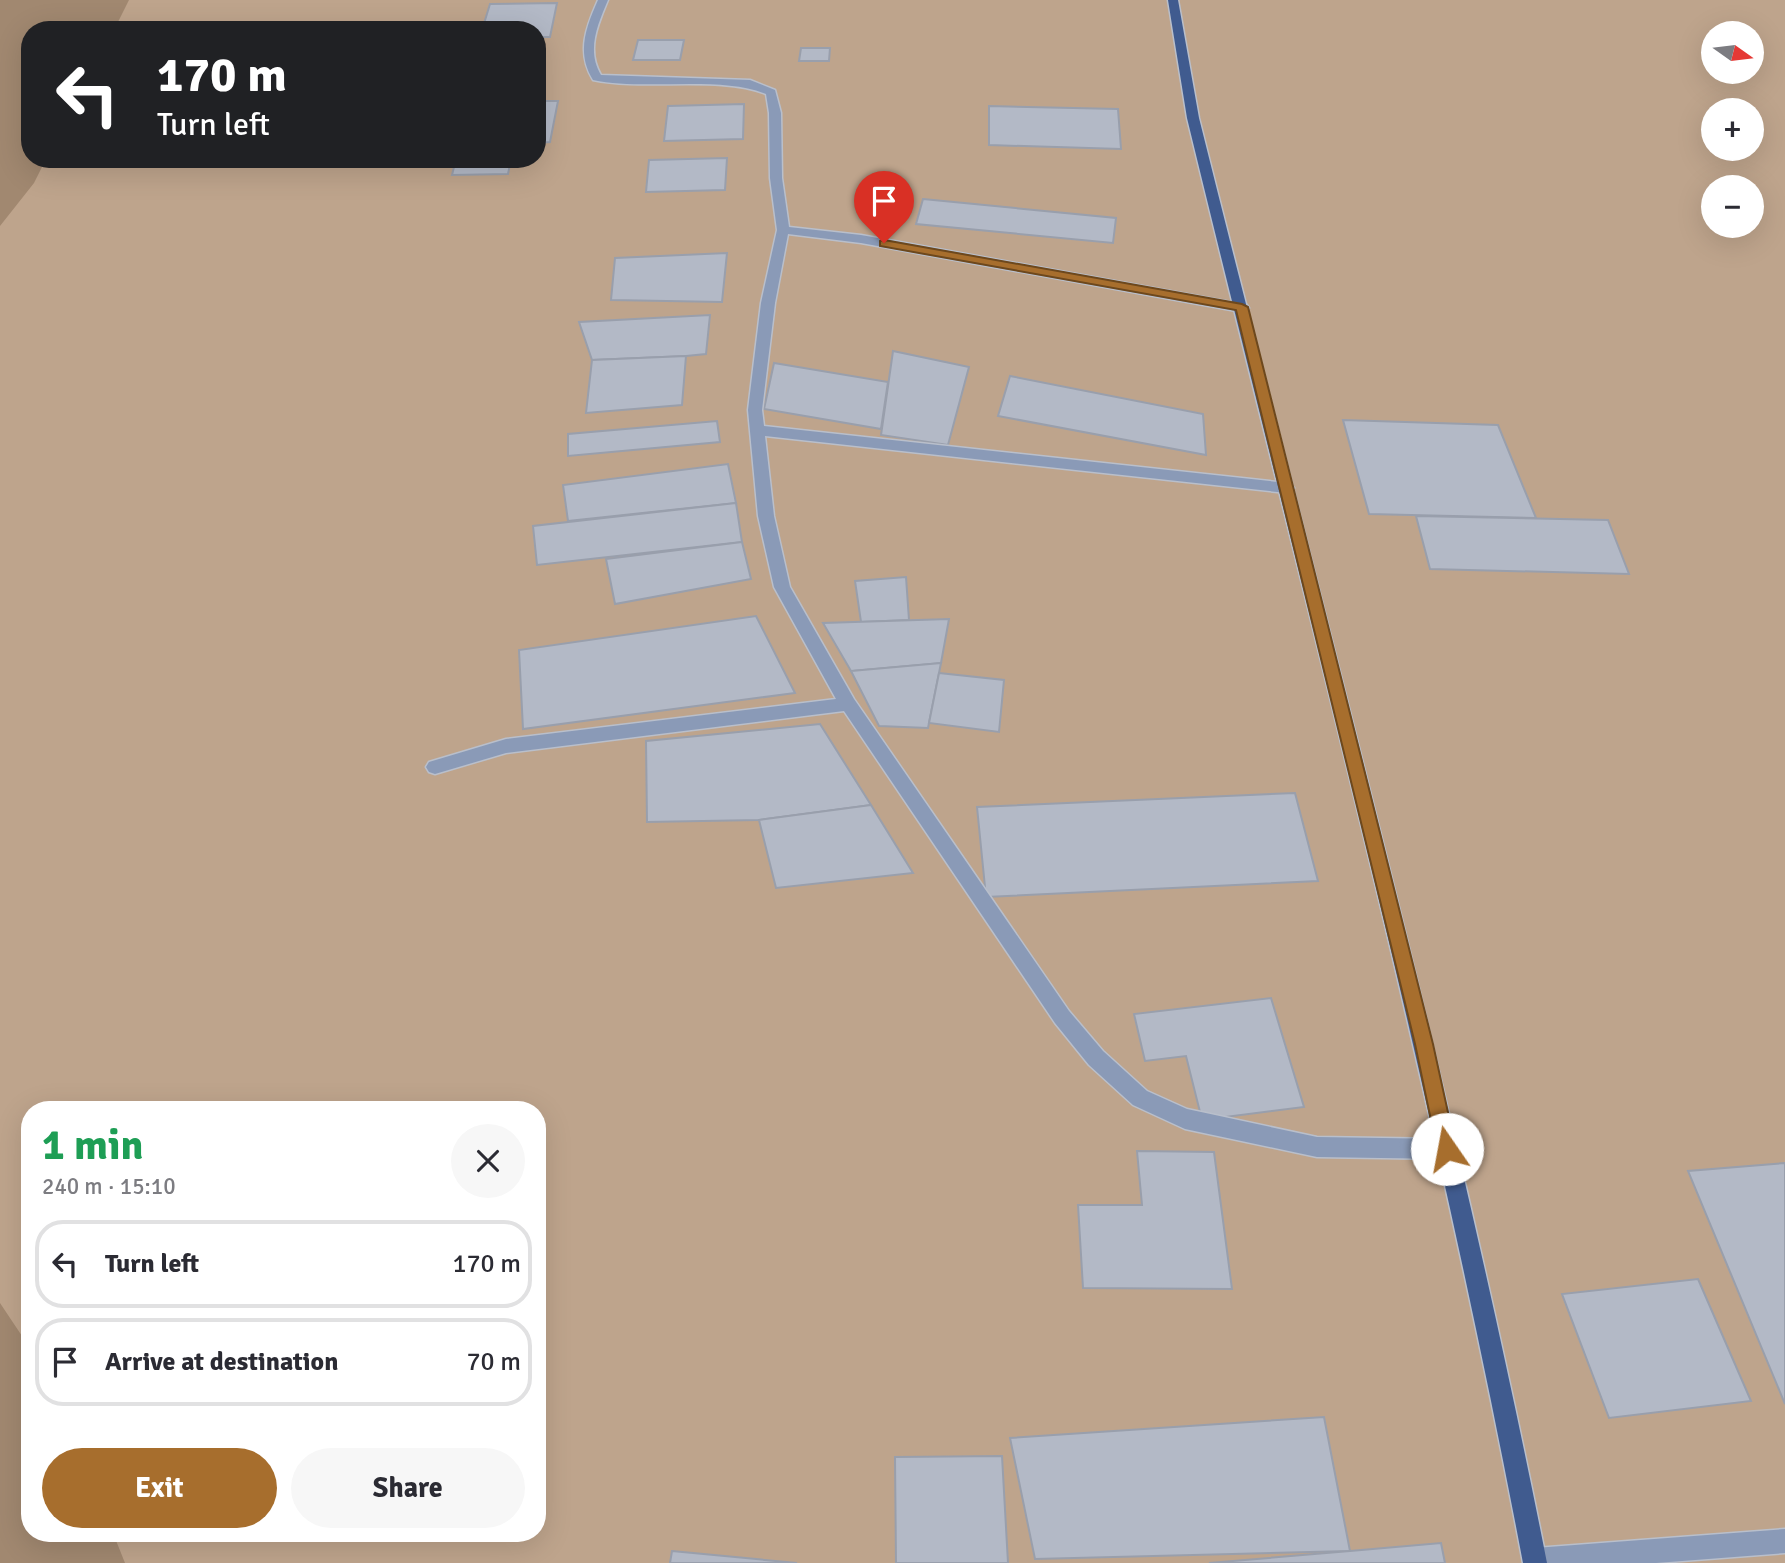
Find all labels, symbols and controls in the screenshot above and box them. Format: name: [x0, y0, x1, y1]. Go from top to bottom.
north arrow: [1701, 21, 1764, 84]
map controls: [1701, 21, 1764, 238]
text: 170 m: [157, 45, 287, 105]
icon: left: [42, 49, 133, 140]
button: +: [1701, 98, 1764, 161]
text: Turn left: [157, 105, 270, 144]
pin: [854, 171, 914, 243]
button: −: [1701, 175, 1764, 238]
icon: arrive: [865, 182, 903, 220]
position arrow: [1410, 1112, 1484, 1186]
text: 1 min: [42, 1120, 143, 1171]
button: close: [451, 1124, 525, 1198]
text: 240 m · 15:10: [42, 1172, 176, 1201]
icon: left: [46, 1245, 84, 1283]
text: Turn left: [105, 1248, 199, 1280]
text: 170 m: [452, 1248, 521, 1280]
icon: arrive: [46, 1343, 84, 1381]
text: Arrive at destination: [105, 1346, 338, 1378]
text: 70 m: [466, 1346, 521, 1378]
button: Exit: [42, 1448, 277, 1528]
button: Share: [291, 1448, 525, 1528]

